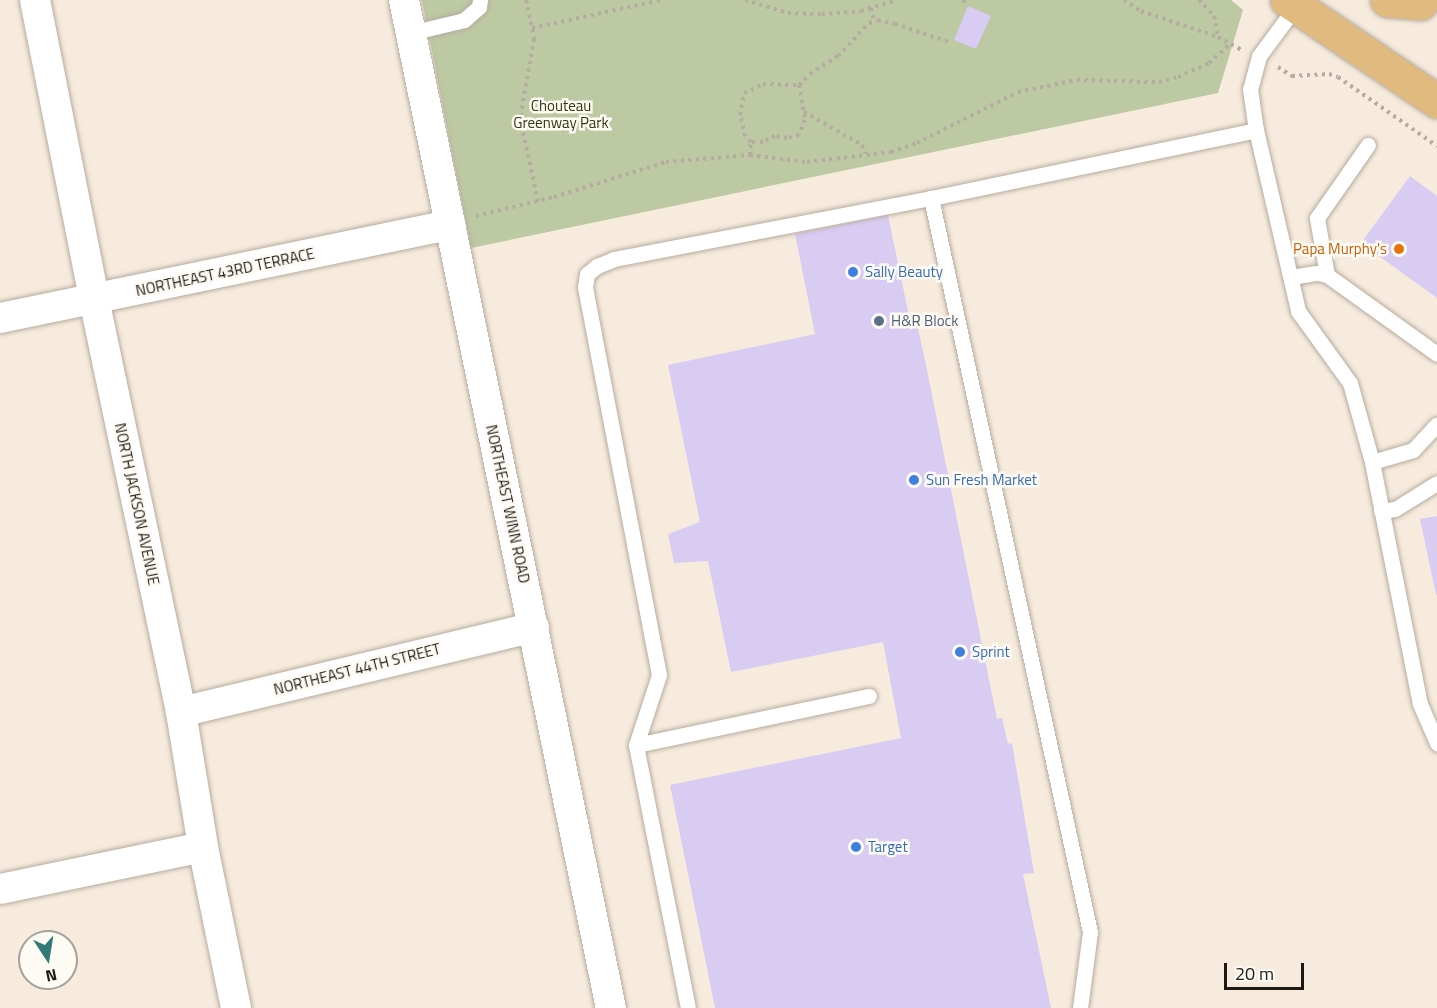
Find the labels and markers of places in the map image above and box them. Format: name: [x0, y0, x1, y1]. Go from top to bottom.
place label: Papa Murphy's: [1293, 240, 1387, 258]
marker: Papa Murphy's: [1392, 242, 1406, 256]
place label: Sally Beauty: [865, 263, 943, 281]
marker: Sally Beauty: [846, 265, 860, 279]
place label: H&R Block: [891, 312, 958, 330]
marker: H&R Block: [872, 314, 886, 328]
place label: Sun Fresh Market: [926, 471, 1037, 489]
marker: Sun Fresh Market: [907, 473, 921, 487]
place label: Sprint: [972, 643, 1010, 661]
marker: Sprint: [953, 645, 967, 659]
place label: Target: [868, 838, 908, 856]
marker: Target: [849, 840, 863, 854]

